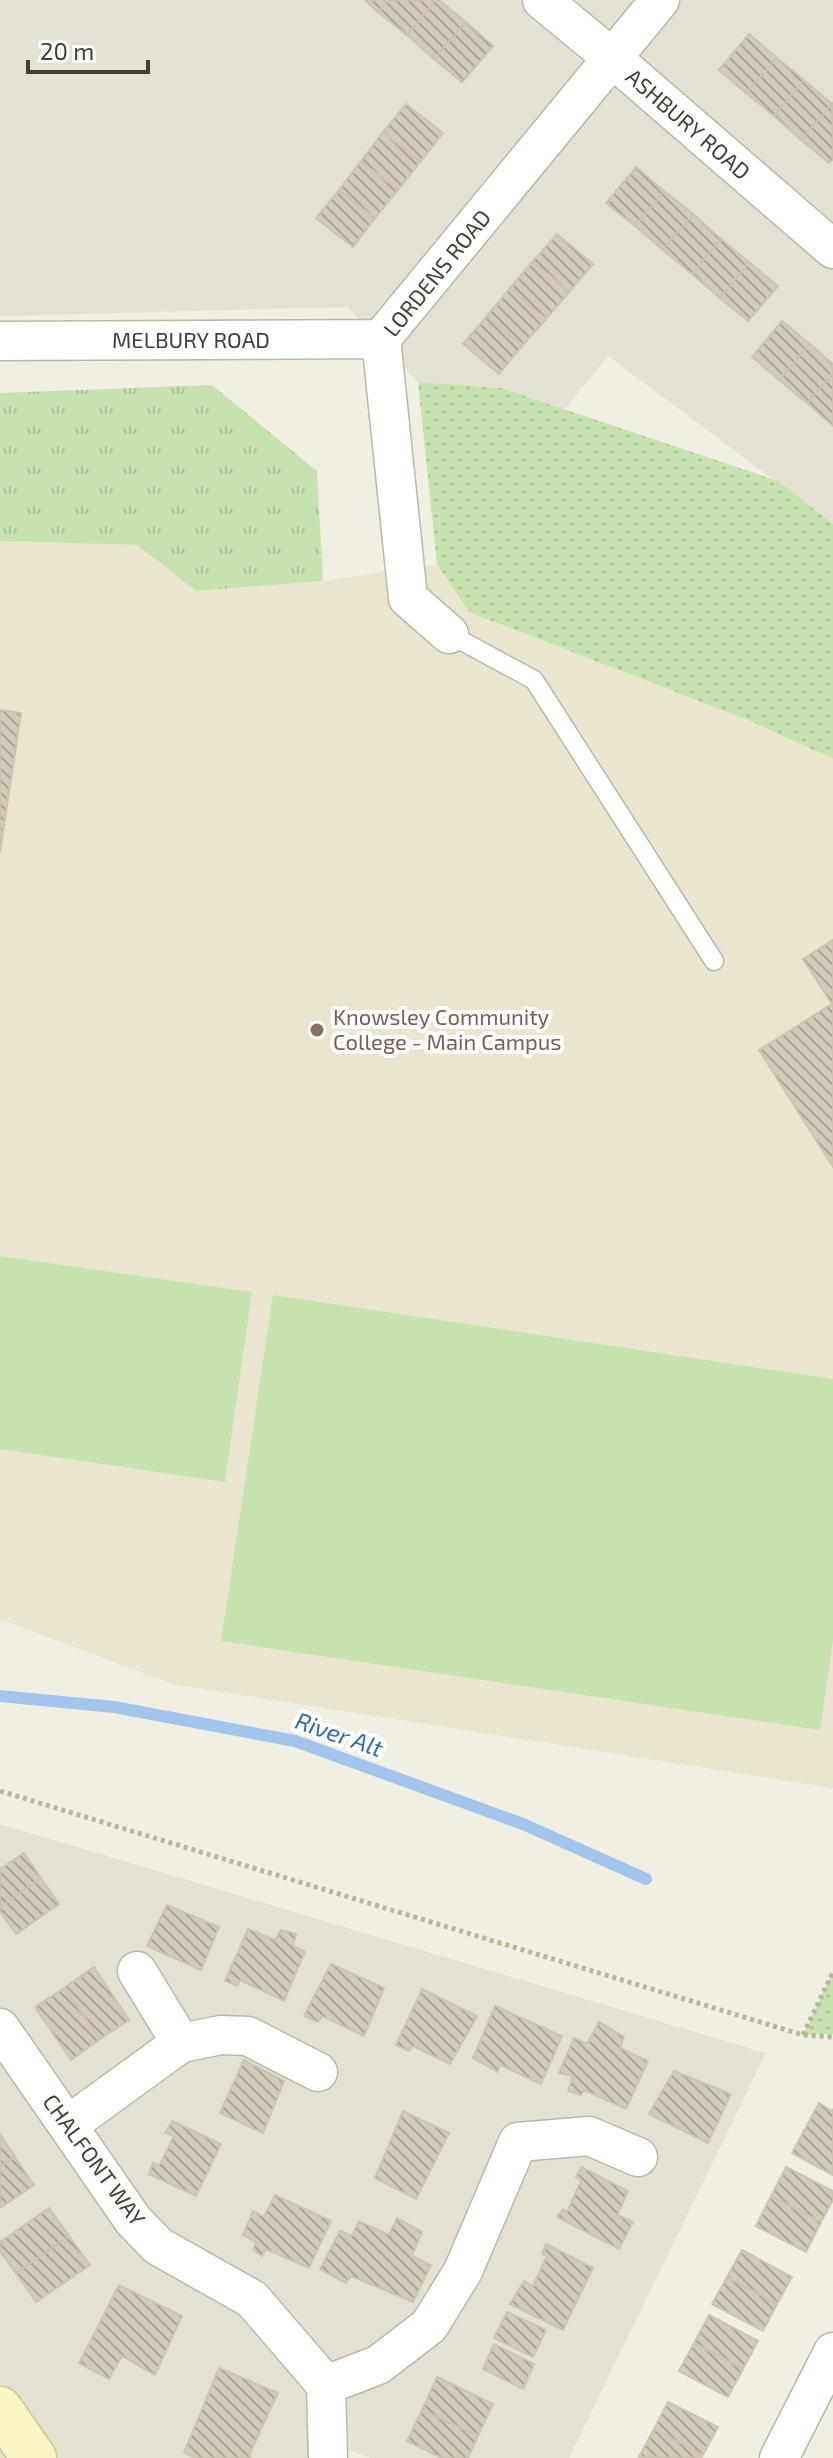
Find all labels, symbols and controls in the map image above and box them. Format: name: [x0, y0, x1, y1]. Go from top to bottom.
scale bar: [28, 24, 148, 74]
text: 20 m: [40, 36, 94, 65]
street label: ASHBURY ROAD: [621, 62, 756, 184]
street label: LORDENS ROAD: [377, 204, 495, 341]
street label: MELBURY ROAD: [112, 326, 270, 352]
place label: Knowsley Community College - Main Campus: [333, 1003, 562, 1054]
marker: Knowsley Community College - Main Campus: [308, 1021, 326, 1039]
water label: River Alt: [292, 1705, 388, 1762]
street label: CHALFONT WAY: [38, 2088, 152, 2231]

